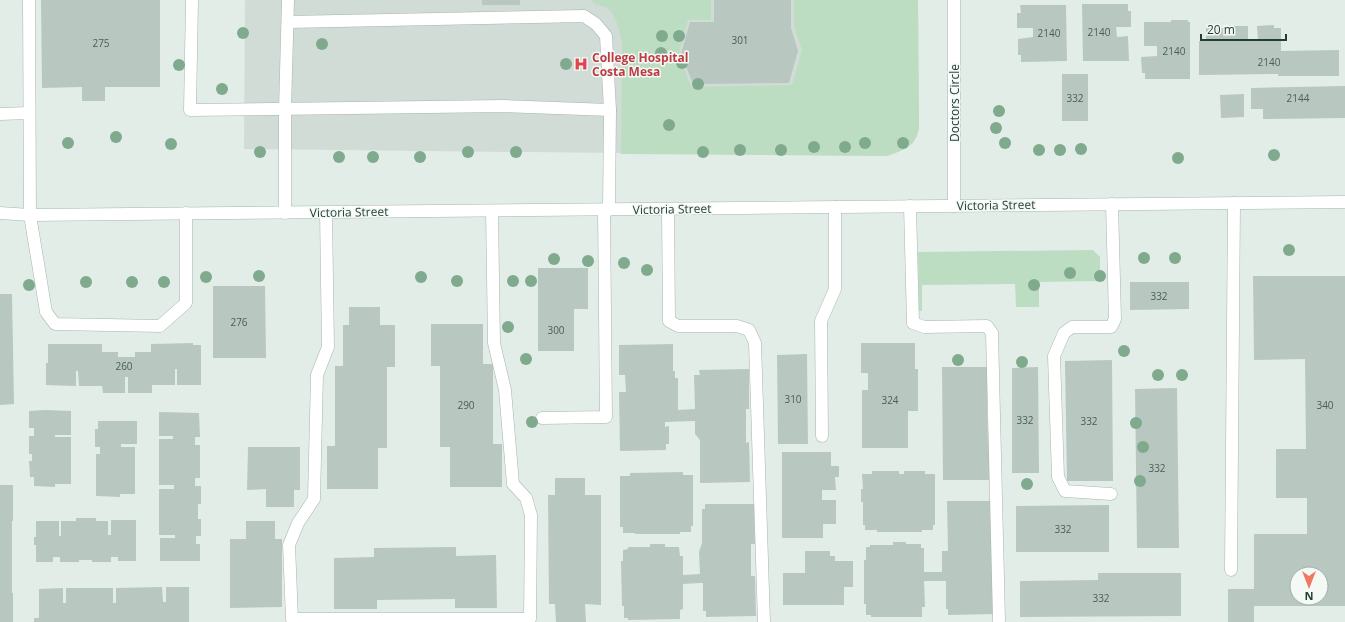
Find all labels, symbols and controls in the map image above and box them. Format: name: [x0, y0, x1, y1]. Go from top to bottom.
scale bar: [1201, 16, 1286, 42]
text: 20 m: [1207, 21, 1235, 38]
house number: 2140: [1088, 25, 1111, 39]
house number: 2140: [1038, 26, 1061, 40]
house number: 301: [731, 33, 749, 47]
house number: 275: [92, 36, 110, 50]
house number: 2140: [1163, 44, 1186, 58]
place label: College Hospital Costa Mesa: [592, 49, 688, 80]
house number: 2140: [1258, 55, 1281, 69]
hospital icon: College Hospital Costa Mesa: [573, 56, 589, 72]
street label: Doctors Circle: [946, 64, 963, 142]
house number: 332: [1066, 91, 1084, 105]
house number: 2144: [1287, 91, 1310, 105]
street label: Victoria Street: [957, 196, 1035, 214]
street label: Victoria Street: [633, 200, 711, 218]
street label: Victoria Street: [310, 203, 388, 221]
house number: 332: [1150, 289, 1168, 303]
house number: 276: [230, 315, 248, 329]
house number: 300: [547, 323, 565, 337]
house number: 260: [115, 359, 133, 373]
house number: 310: [784, 392, 802, 406]
house number: 324: [881, 393, 899, 407]
house number: 290: [457, 398, 475, 412]
house number: 340: [1316, 398, 1334, 412]
house number: 332: [1016, 413, 1034, 427]
house number: 332: [1080, 414, 1098, 428]
house number: 332: [1148, 461, 1166, 475]
house number: 332: [1054, 522, 1072, 536]
north arrow: [1289, 566, 1329, 606]
text: N: [1305, 589, 1313, 604]
house number: 332: [1092, 591, 1110, 605]

